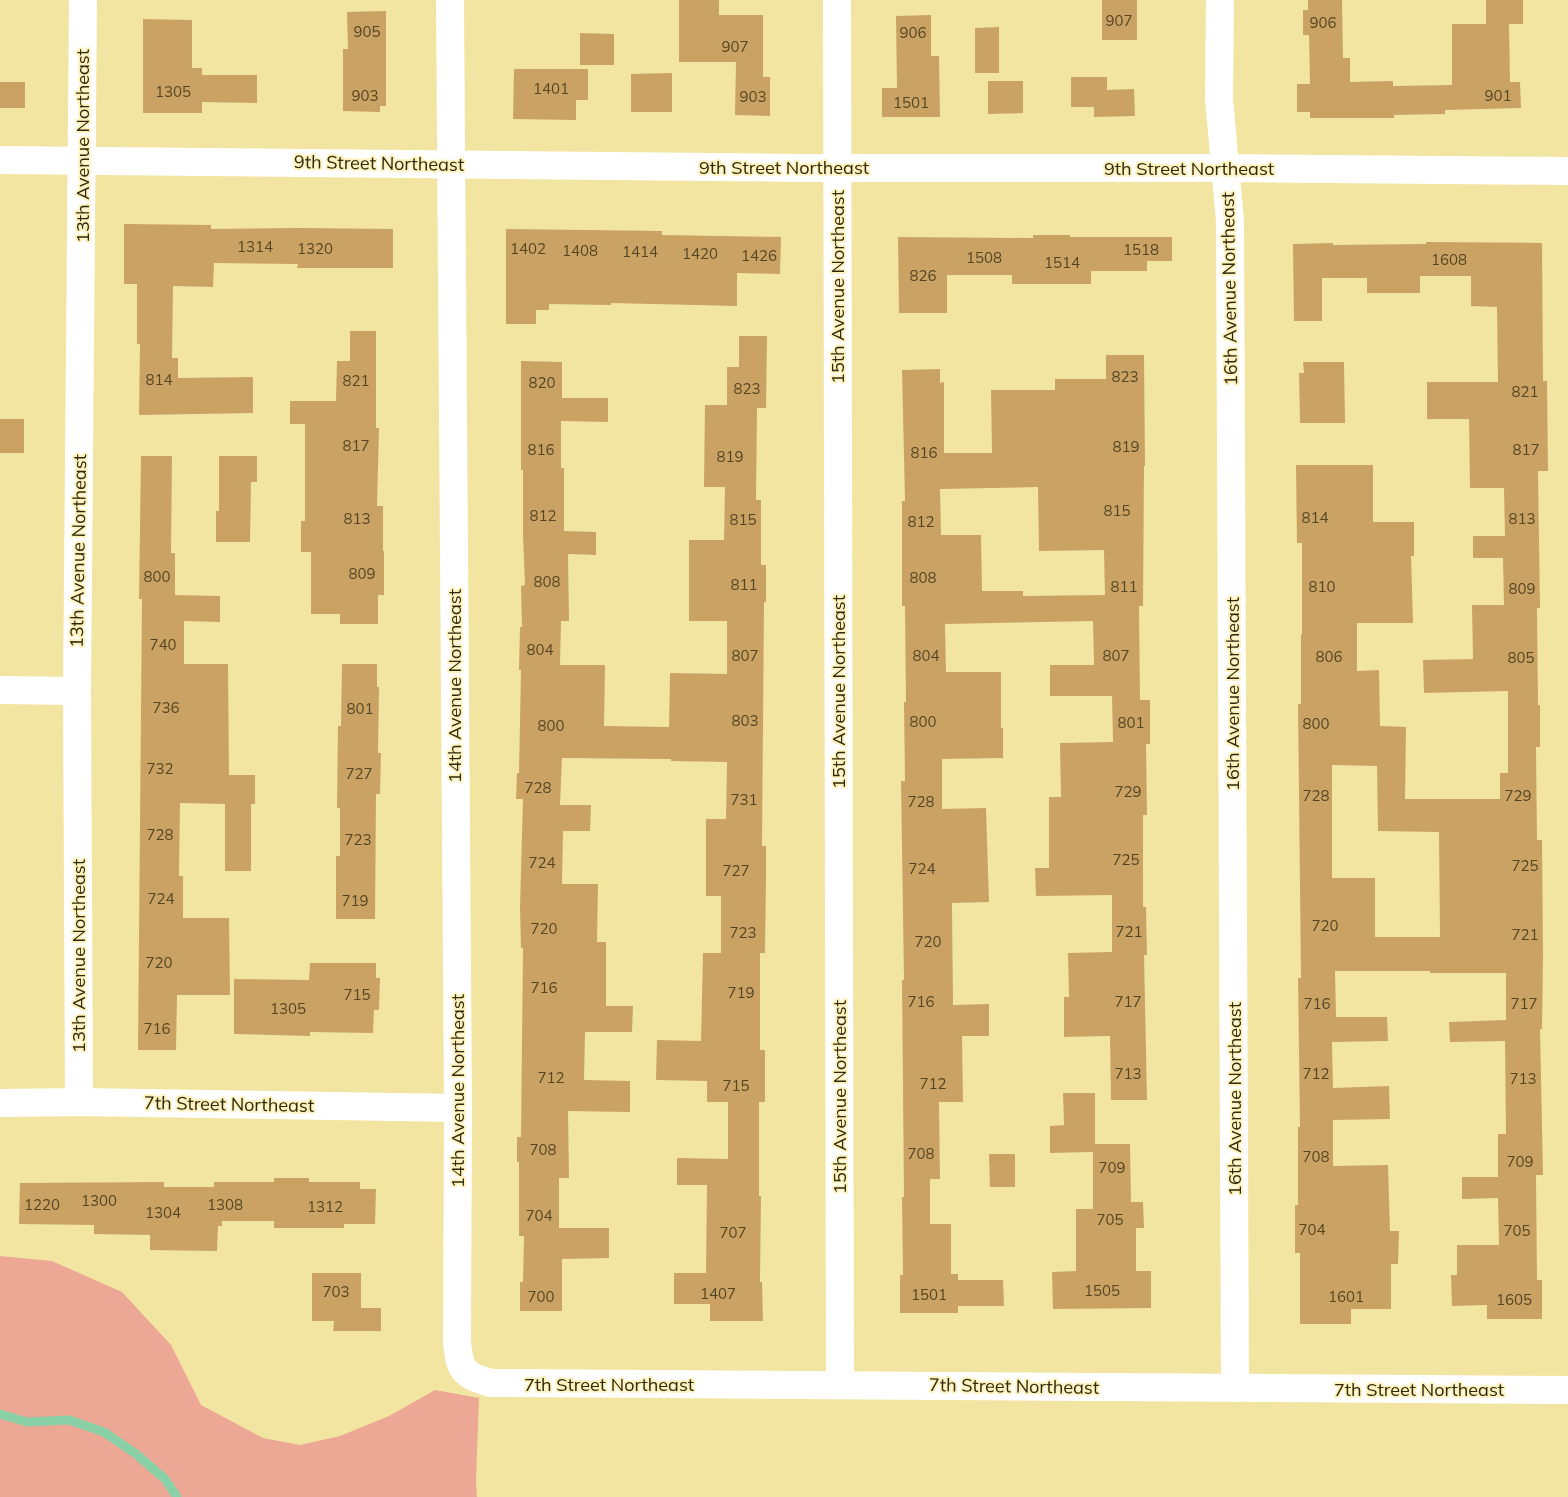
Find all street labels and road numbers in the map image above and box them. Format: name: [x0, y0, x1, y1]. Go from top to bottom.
street label: 13th Avenue Northeast: [71, 49, 94, 243]
street label: 9th Street Northeast: [294, 150, 464, 176]
street label: 9th Street Northeast: [699, 156, 869, 179]
street label: 9th Street Northeast: [1104, 157, 1274, 180]
street label: 15th Avenue Northeast: [826, 190, 849, 384]
street label: 16th Avenue Northeast: [1216, 192, 1242, 386]
street label: 13th Avenue Northeast: [65, 454, 91, 648]
street label: 14th Avenue Northeast: [443, 589, 466, 783]
street label: 15th Avenue Northeast: [827, 595, 850, 789]
street label: 16th Avenue Northeast: [1221, 597, 1244, 791]
street label: 13th Avenue Northeast: [67, 859, 90, 1053]
street label: 14th Avenue Northeast: [446, 994, 469, 1188]
street label: 15th Avenue Northeast: [828, 1000, 851, 1194]
street label: 16th Avenue Northeast: [1223, 1002, 1246, 1196]
street label: 7th Street Northeast: [144, 1091, 314, 1117]
street label: 7th Street Northeast: [524, 1373, 694, 1396]
street label: 7th Street Northeast: [929, 1373, 1099, 1399]
street label: 7th Street Northeast: [1334, 1378, 1504, 1401]

